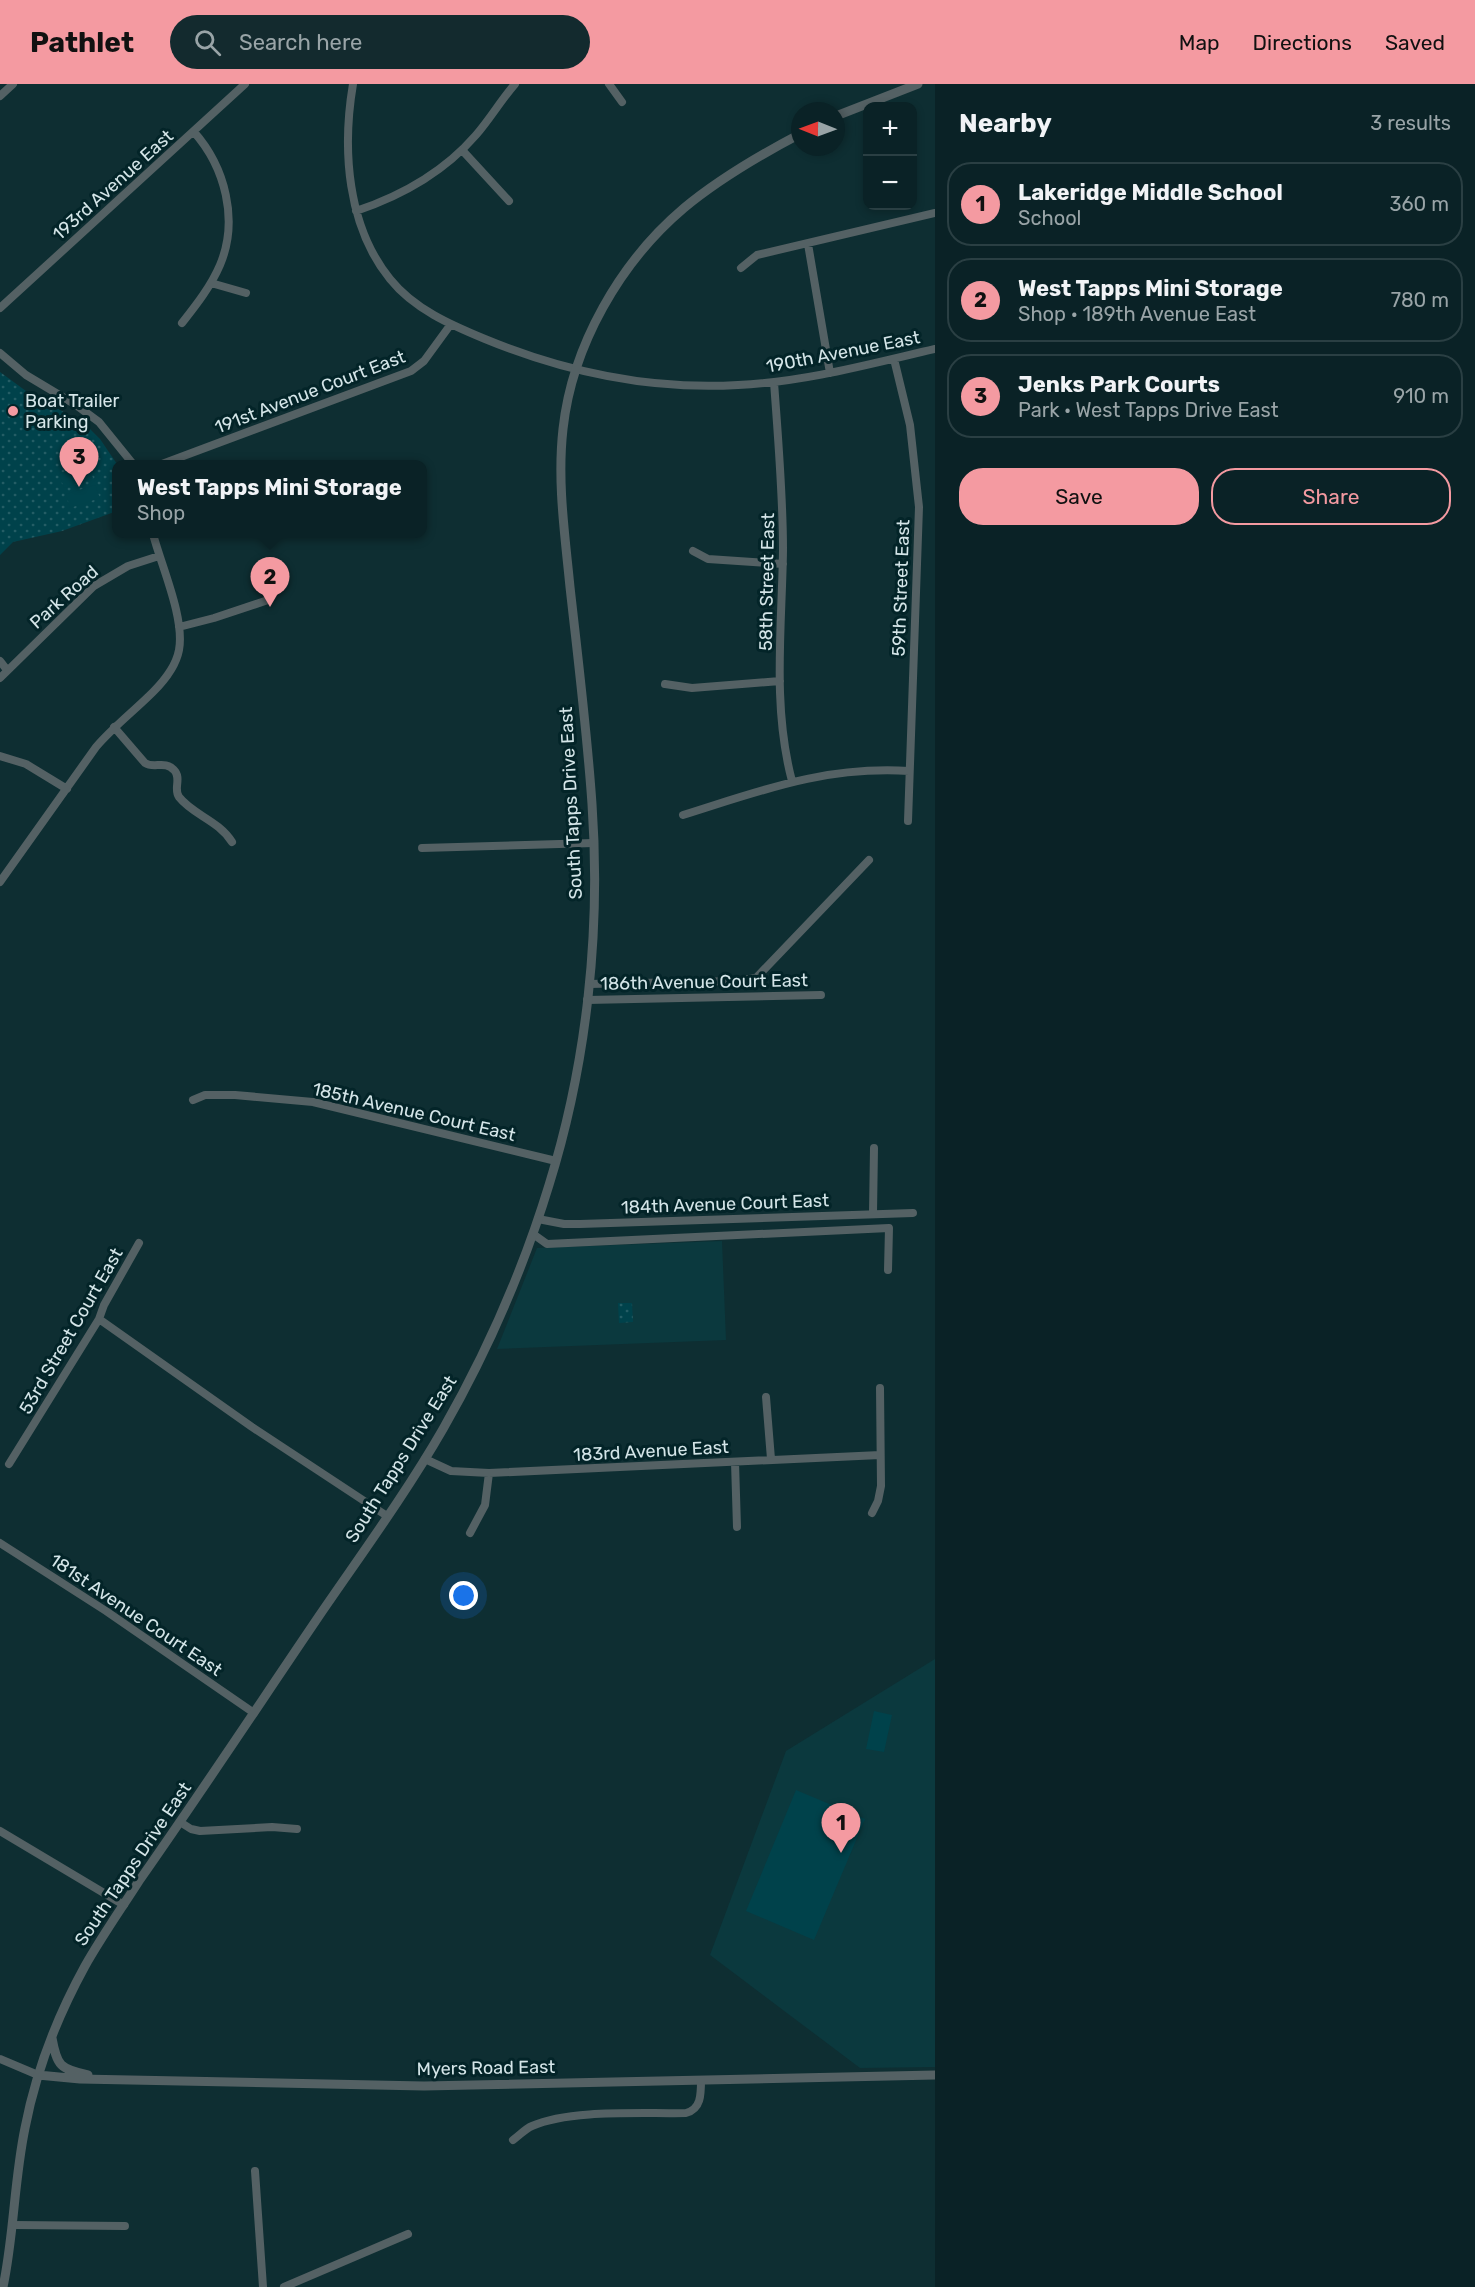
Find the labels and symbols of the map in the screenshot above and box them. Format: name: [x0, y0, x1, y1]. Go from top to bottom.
north arrow: [791, 102, 845, 156]
street label: 193rd Avenue East: [48, 125, 178, 245]
street label: 190th Avenue East: [764, 326, 922, 378]
street label: 191st Avenue Court East: [212, 346, 408, 438]
place label: Boat Trailer Parking: [25, 390, 120, 433]
marker: Boat Trailer Parking: [6, 404, 20, 418]
pin: 3: [60, 438, 98, 487]
street label: 58th Street East: [755, 513, 779, 651]
street label: 59th Street East: [888, 519, 914, 657]
pin: 2: [250, 558, 290, 607]
street label: Park Road: [25, 561, 103, 633]
street label: South Tapps Drive East: [555, 706, 587, 900]
street label: 186th Avenue Court East: [600, 969, 808, 995]
street label: 185th Avenue Court East: [310, 1078, 518, 1146]
street label: 184th Avenue Court East: [621, 1189, 829, 1219]
street label: 53rd Street Court East: [14, 1244, 128, 1418]
street label: South Tapps Drive East: [341, 1371, 461, 1547]
street label: 183rd Avenue East: [573, 1436, 729, 1466]
street label: 181st Avenue Court East: [46, 1549, 226, 1681]
your location: [449, 1581, 478, 1610]
street label: South Tapps Drive East: [70, 1778, 196, 1950]
pin: 1: [822, 1804, 860, 1853]
street label: Myers Road East: [417, 2056, 555, 2080]

